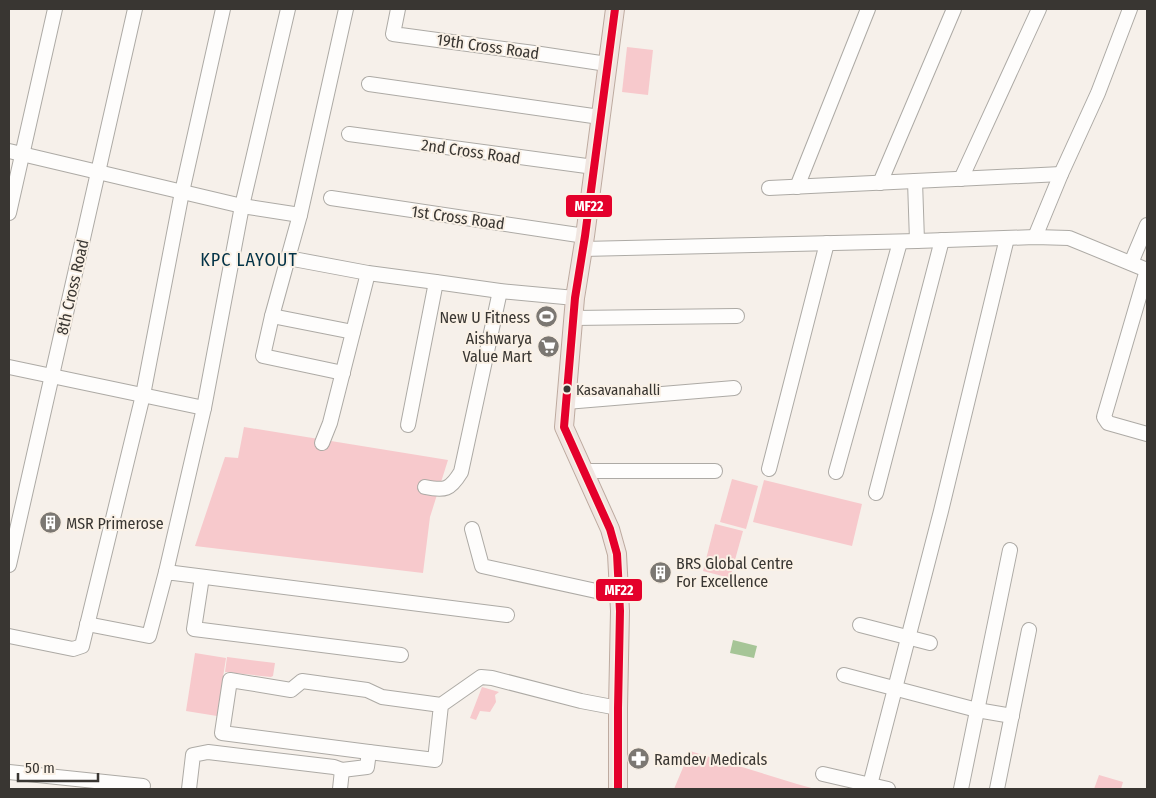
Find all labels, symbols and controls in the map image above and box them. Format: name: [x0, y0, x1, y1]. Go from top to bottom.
street label: 19th Cross Road: [435, 30, 540, 63]
street label: 2nd Cross Road: [420, 135, 522, 168]
line badge: MF22: [565, 194, 613, 218]
text: MF22: [574, 198, 604, 215]
street label: 1st Cross Road: [410, 202, 506, 233]
street label: 8th Cross Road: [52, 238, 93, 337]
district label: KPC LAYOUT: [200, 249, 298, 271]
sports icon: New U Fitness: [534, 305, 558, 329]
place label: New U Fitness: [439, 308, 530, 327]
place label: Aishwarya Value Mart: [463, 329, 533, 366]
supermarket icon: Aishwarya Value Mart: [536, 335, 560, 359]
place label: Kasavanahalli: [576, 381, 660, 399]
marker: Kasavanahalli: [562, 384, 572, 394]
building icon: MSR Primerose: [38, 511, 62, 535]
place label: MSR Primerose: [66, 514, 164, 533]
place label: BRS Global Centre For Excellence: [676, 554, 793, 591]
building icon: BRS Global Centre For Excellence: [648, 560, 672, 584]
line badge: MF22: [595, 578, 643, 602]
text: MF22: [604, 582, 634, 599]
pharmacy icon: Ramdev Medicals: [626, 747, 650, 771]
scale bar: [18, 750, 98, 782]
place label: Ramdev Medicals: [654, 750, 767, 769]
text: 50 m: [25, 759, 55, 777]

